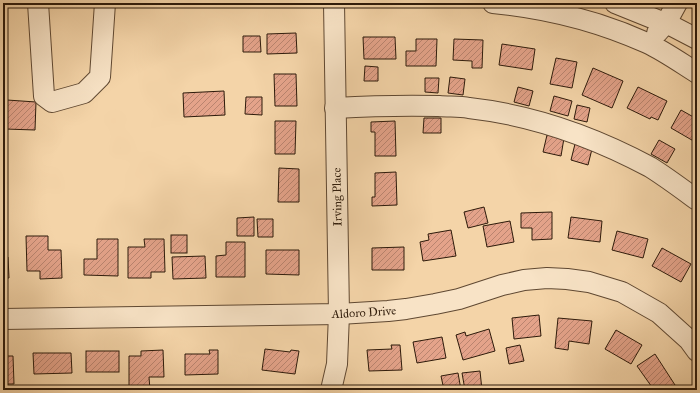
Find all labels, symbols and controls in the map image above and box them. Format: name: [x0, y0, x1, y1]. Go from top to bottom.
street label: Irving Place: [329, 167, 346, 227]
street label: Aldoro Drive: [331, 303, 397, 321]

